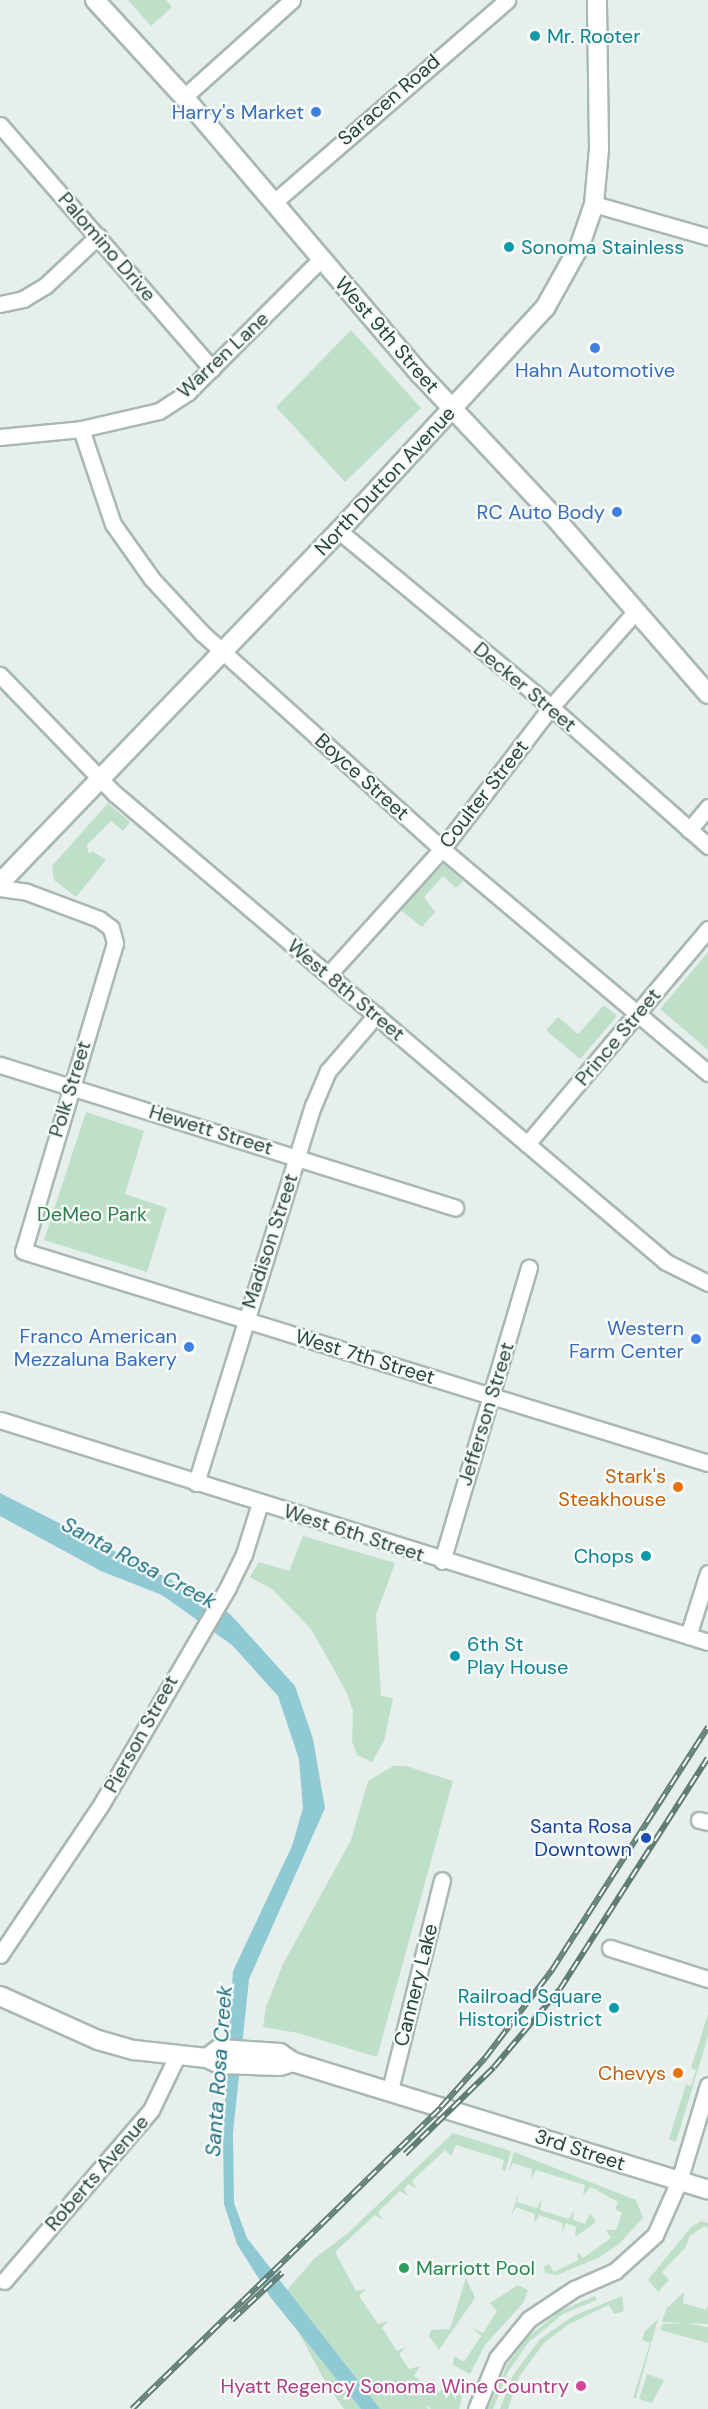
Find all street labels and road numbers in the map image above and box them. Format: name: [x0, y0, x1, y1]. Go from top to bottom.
street label: Saracen Road: [333, 49, 445, 151]
street label: Palomino Drive: [53, 187, 161, 307]
street label: West 9th Street: [330, 272, 444, 398]
street label: Warren Lane: [172, 307, 274, 403]
street label: North Dutton Avenue: [310, 402, 460, 560]
street label: Decker Street: [469, 637, 581, 737]
street label: Boyce Street: [310, 729, 414, 825]
street label: Coulter Street: [434, 735, 534, 853]
street label: West 8th Street: [282, 934, 410, 1046]
street label: Prince Street: [570, 983, 666, 1091]
street label: Polk Street: [44, 1038, 96, 1140]
street label: Hewett Street: [146, 1100, 276, 1160]
street label: Madison Street: [237, 1171, 303, 1311]
street label: West 7th Street: [292, 1324, 438, 1390]
street label: Jefferson Street: [453, 1339, 519, 1489]
street label: West 6th Street: [281, 1499, 427, 1567]
street label: Pierson Street: [99, 1671, 183, 1797]
street label: Cannery Lake: [389, 1921, 443, 2049]
street label: Roberts Avenue: [40, 2110, 154, 2236]
street label: 3rd Street: [532, 2124, 628, 2176]

